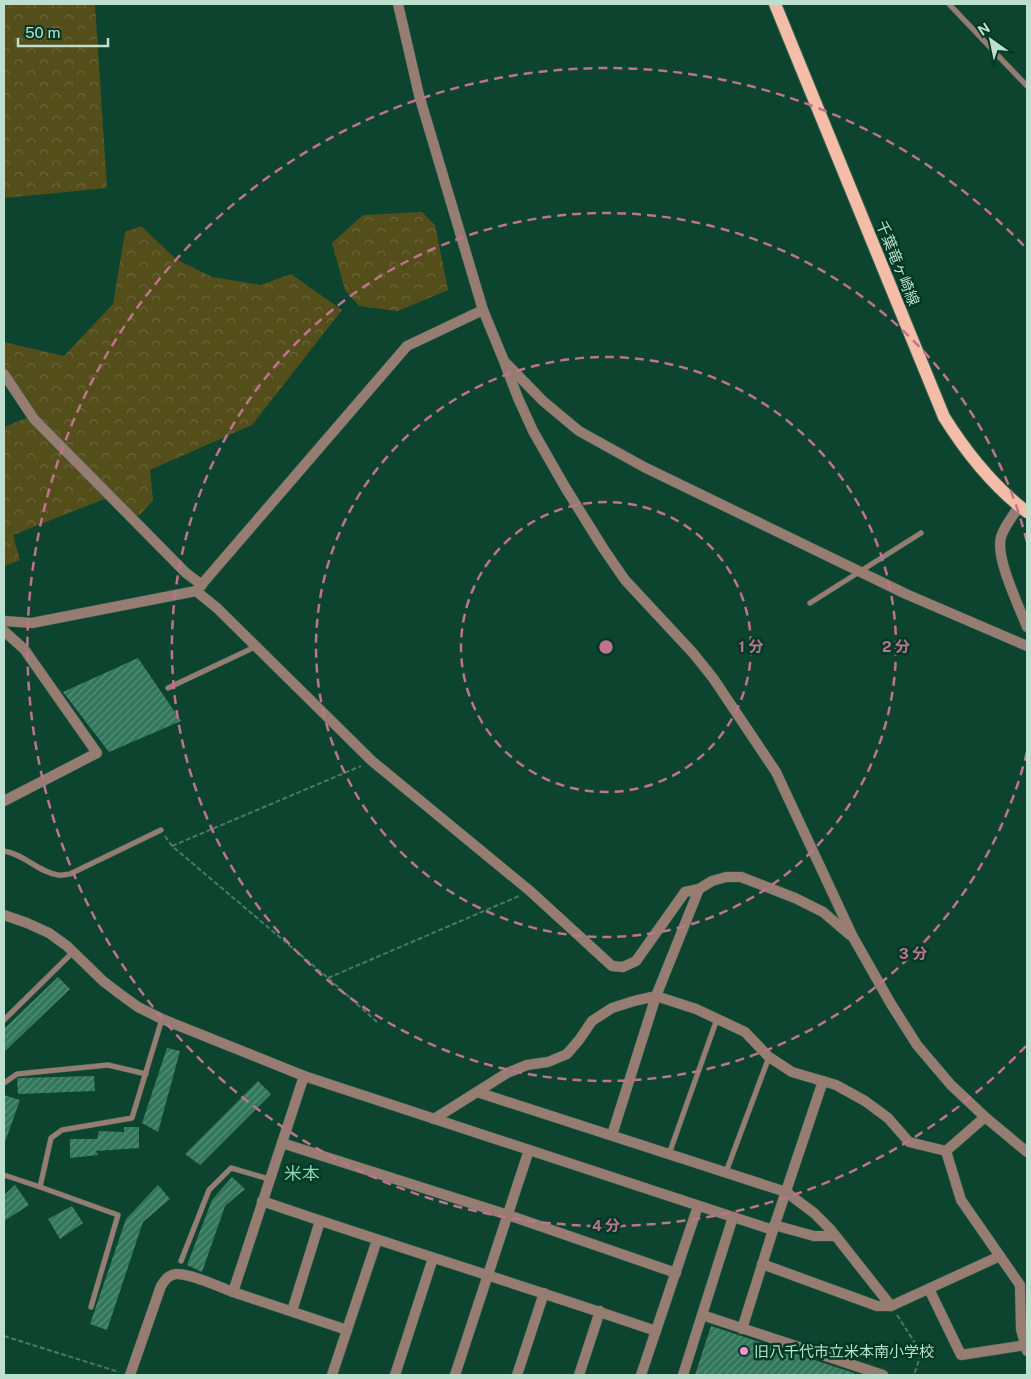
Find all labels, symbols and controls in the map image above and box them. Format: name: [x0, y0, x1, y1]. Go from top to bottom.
scale bar: [18, 15, 108, 47]
north arrow: [966, 15, 1016, 65]
text: N: [975, 19, 993, 39]
text: 50 m: [25, 24, 60, 41]
street label: 千葉竜ヶ崎線: [873, 218, 923, 308]
centre of rings: [597, 638, 615, 656]
text: 1 分: [739, 638, 763, 655]
text: 2 分: [882, 638, 910, 655]
text: 3 分: [899, 945, 927, 962]
district label: 米本: [284, 1163, 320, 1184]
text: 4 分: [592, 1217, 620, 1234]
place label: 旧八千代市立米本南小学校: [754, 1343, 934, 1360]
marker: 旧八千代市立米本南小学校: [738, 1345, 750, 1357]

